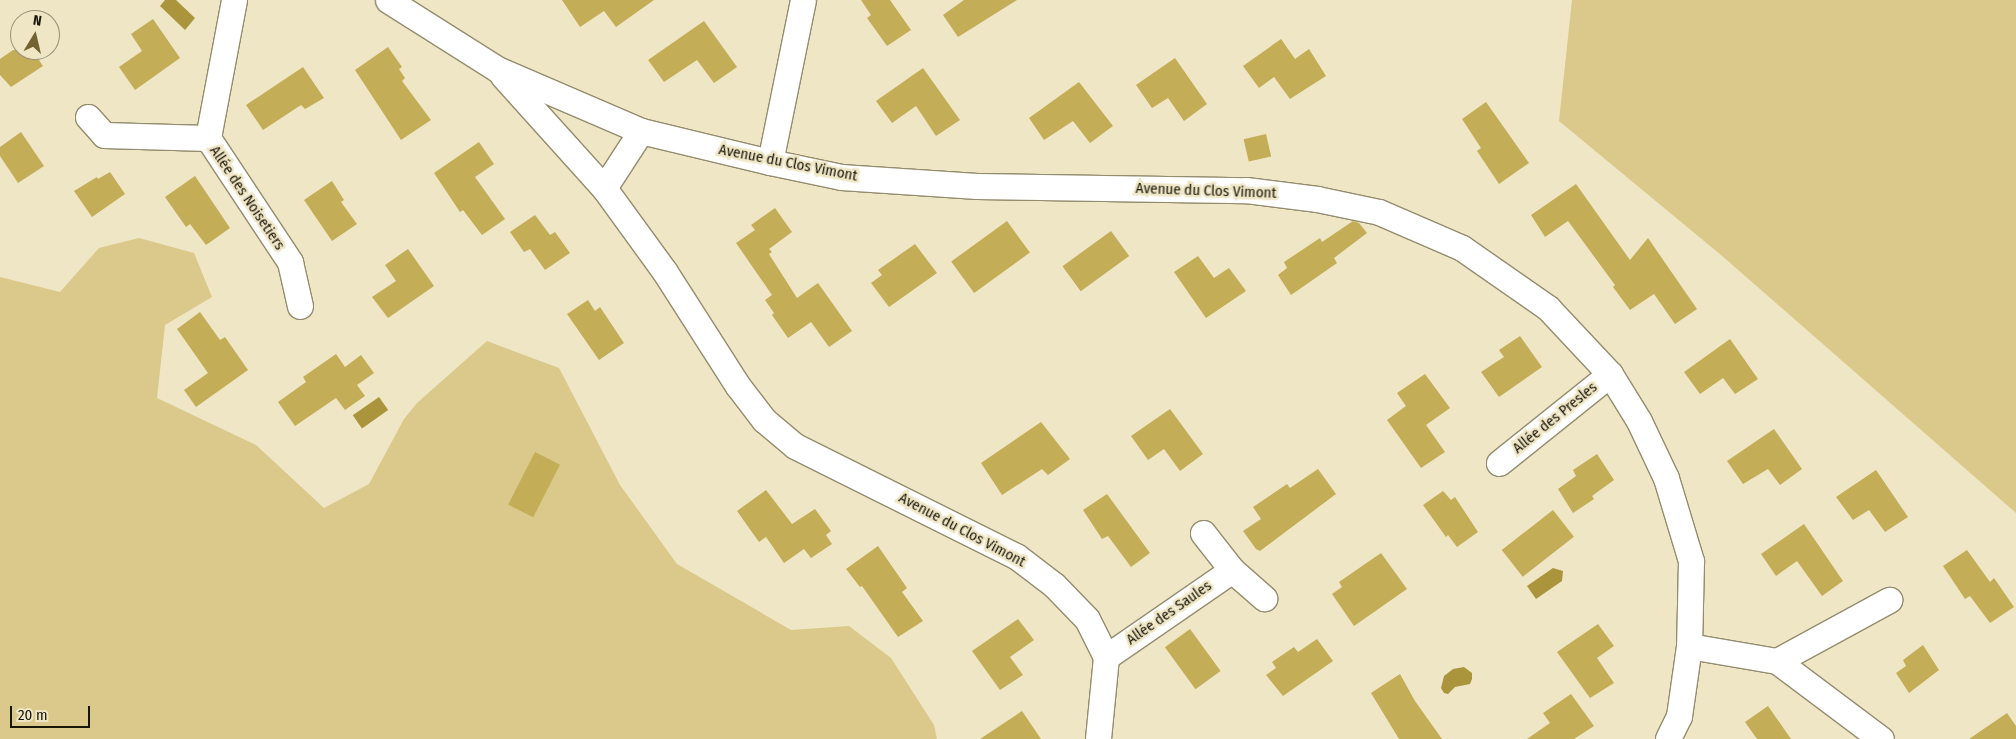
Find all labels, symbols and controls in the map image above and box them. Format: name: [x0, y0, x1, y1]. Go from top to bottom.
north arrow: [10, 10, 60, 60]
text: N: [32, 12, 43, 30]
street label: Avenue du Clos Vimont: [717, 141, 859, 185]
street label: Allée des Noisetiers: [206, 143, 288, 253]
street label: Avenue du Clos Vimont: [1135, 180, 1277, 202]
street label: Allée des Presles: [1509, 378, 1601, 458]
street label: Avenue du Clos Vimont: [896, 489, 1028, 571]
street label: Allée des Saules: [1123, 577, 1215, 649]
scale bar: [12, 696, 92, 728]
text: 20 m: [18, 706, 48, 724]

